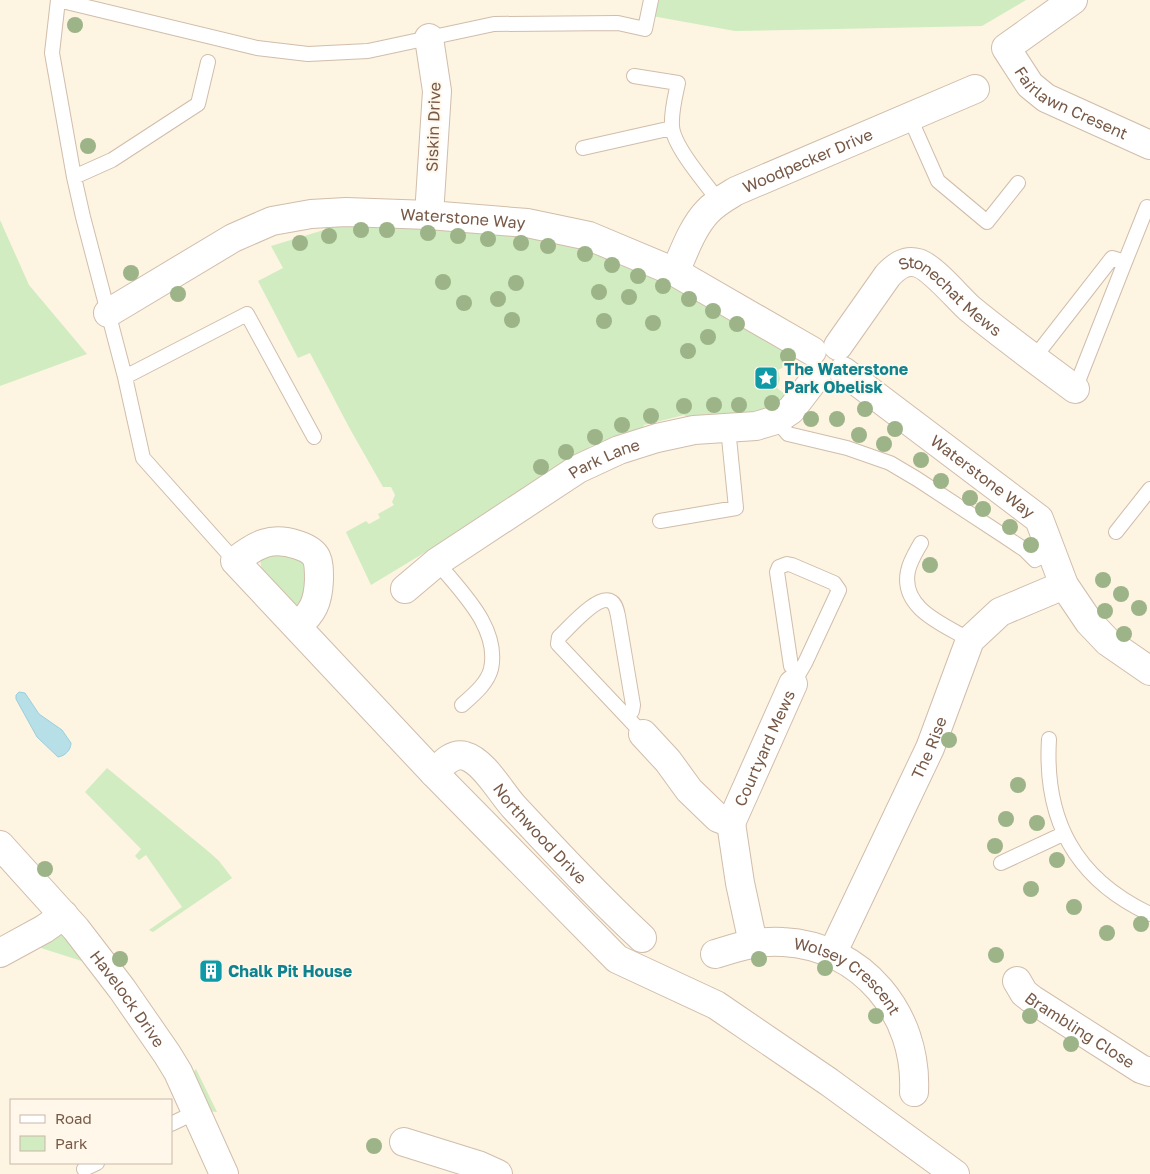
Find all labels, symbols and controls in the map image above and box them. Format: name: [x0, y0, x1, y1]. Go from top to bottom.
street label: Fairlawn Cresent: [1011, 62, 1131, 144]
street label: Siskin Drive: [421, 82, 445, 172]
street label: Woodpecker Drive: [739, 124, 876, 197]
street label: Waterstone Way: [400, 204, 526, 233]
street label: Stonechat Mews: [895, 252, 1006, 340]
place label: The Waterstone Park Obelisk: [784, 359, 908, 397]
place icon: The Waterstone Park Obelisk: [753, 365, 779, 391]
street label: Waterstone Way: [926, 431, 1039, 522]
street label: Park Lane: [564, 434, 642, 483]
street label: Courtyard Mews: [730, 687, 799, 809]
street label: The Rise: [907, 714, 951, 782]
street label: Northwood Drive: [489, 779, 591, 888]
street label: Wolsey Crescent: [792, 933, 905, 1018]
street label: Havelock Drive: [86, 946, 169, 1051]
building icon: Chalk Pit House: [198, 958, 224, 984]
place label: Chalk Pit House: [228, 961, 352, 981]
street label: Brambling Close: [1021, 988, 1139, 1072]
legend: [10, 1099, 172, 1164]
text: Road: [55, 1109, 92, 1127]
text: Park: [55, 1134, 88, 1152]

